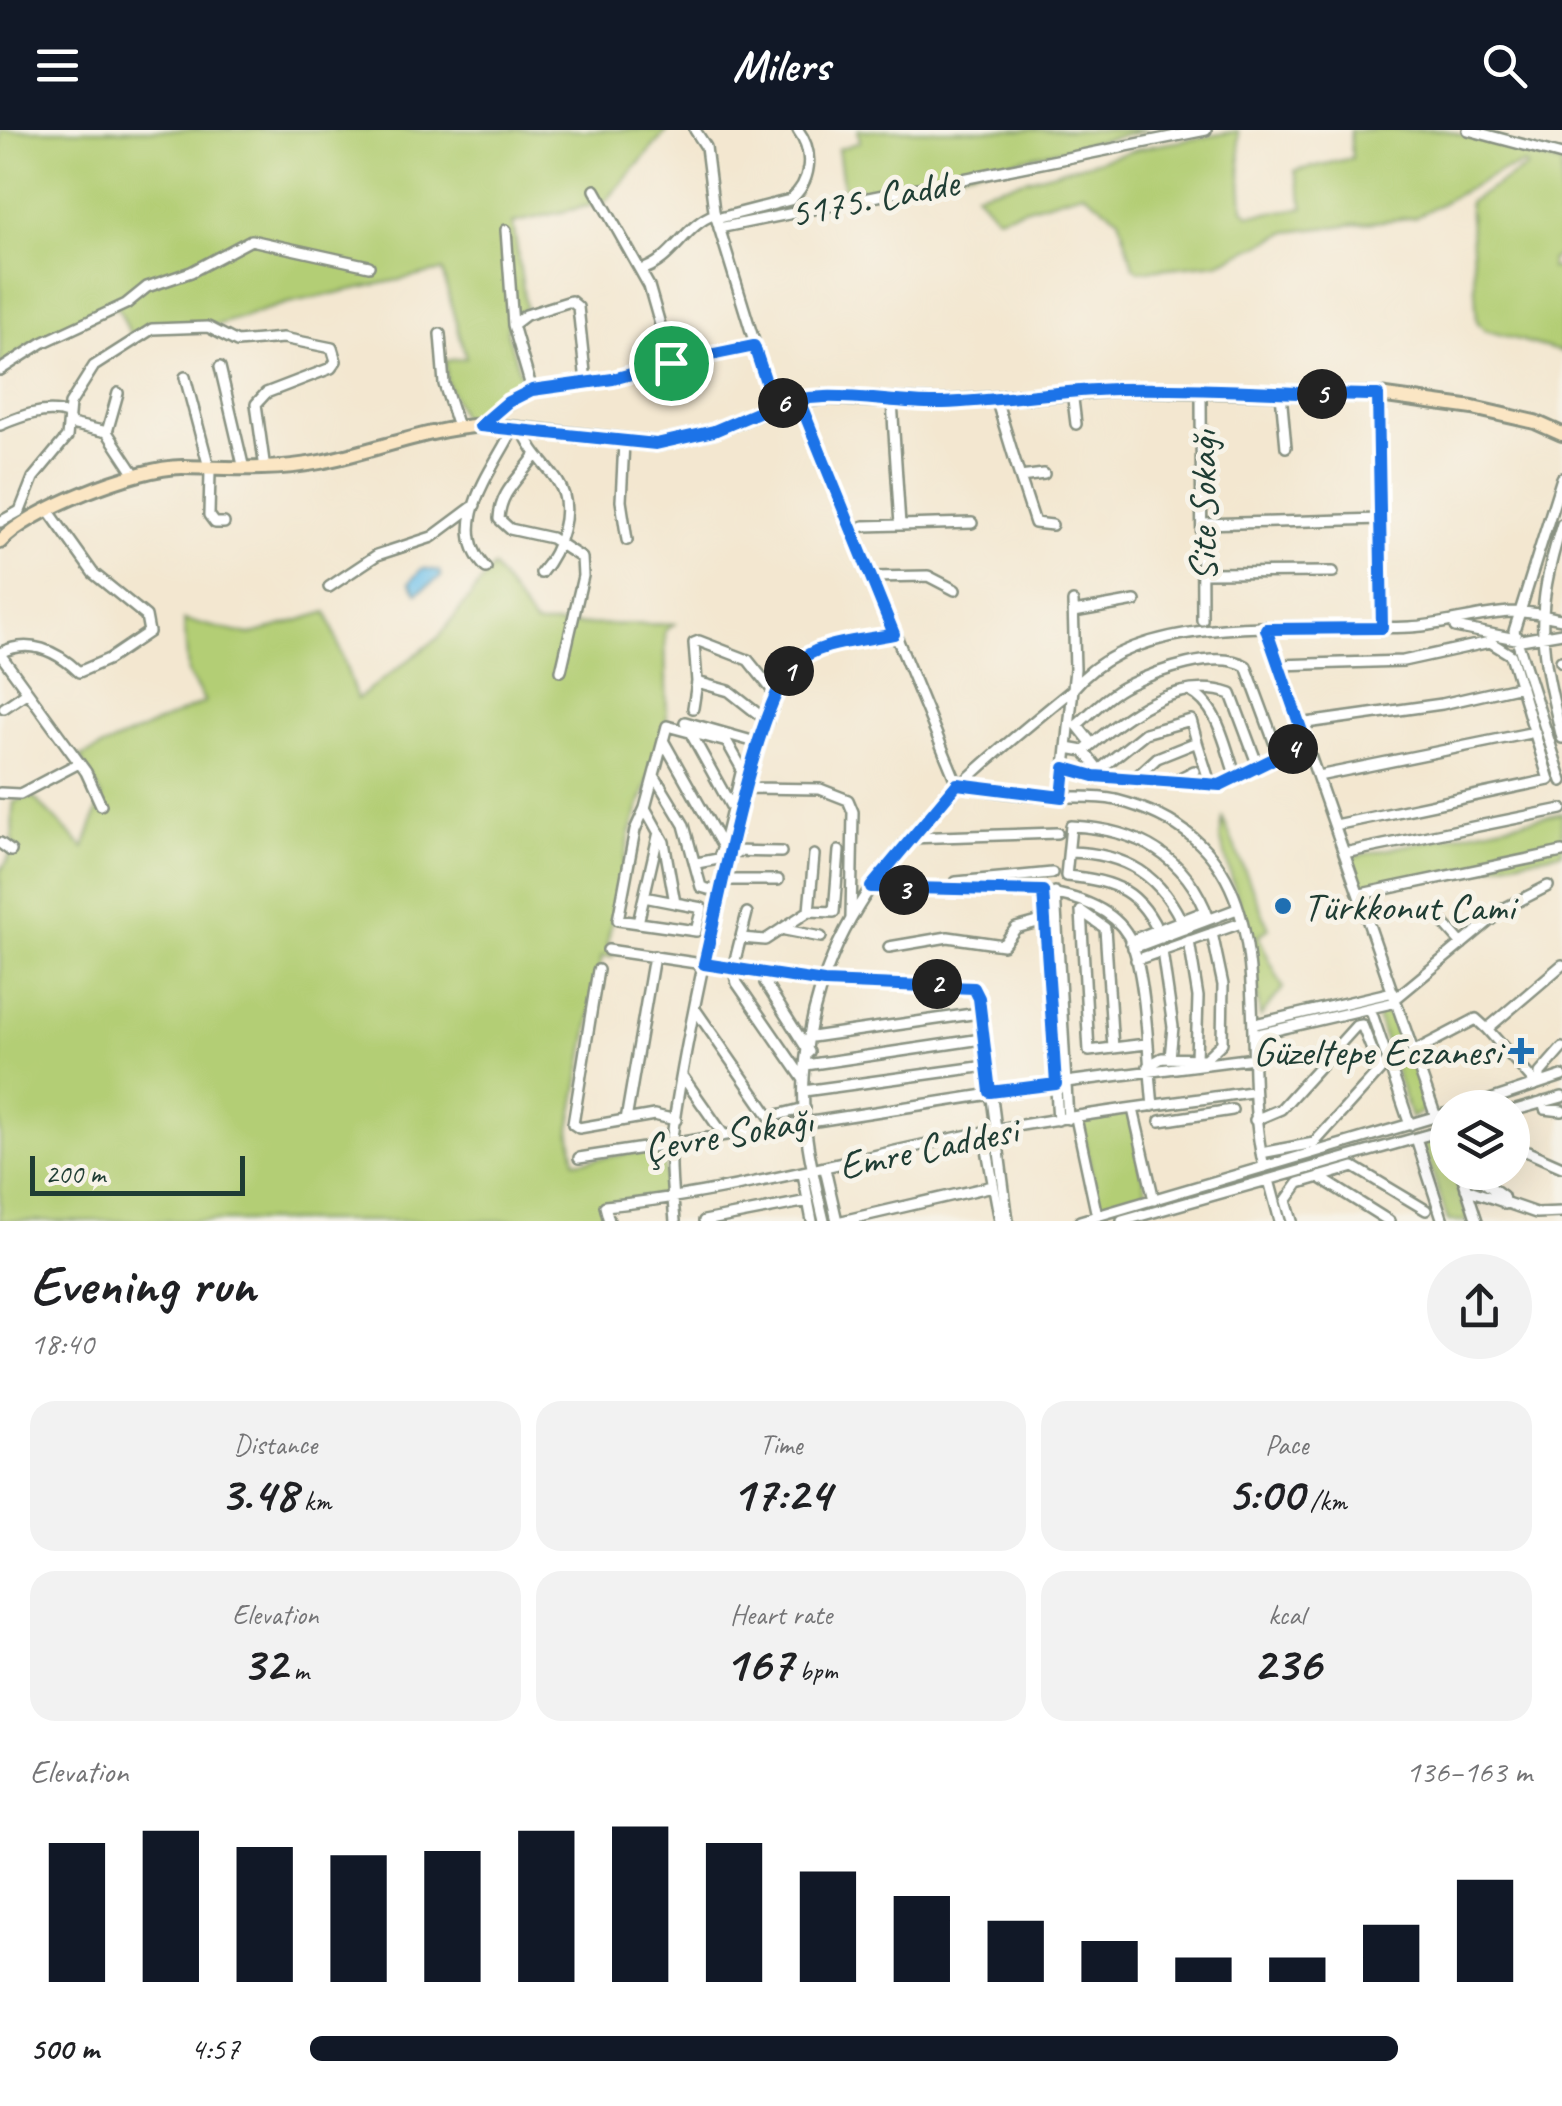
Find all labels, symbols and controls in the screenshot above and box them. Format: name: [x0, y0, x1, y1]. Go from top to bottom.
text: Milers: [732, 37, 830, 94]
icon: menu: [30, 38, 85, 93]
icon: search: [1477, 38, 1532, 93]
street label: 5175. Cadde: [786, 157, 966, 239]
pin: [629, 321, 714, 406]
icon: arrive: [644, 336, 699, 391]
pin: 5: [1297, 369, 1347, 419]
text: 5: [1316, 376, 1328, 411]
pin: 6: [758, 378, 808, 428]
text: 6: [776, 385, 790, 420]
street label: Site Sokağı: [1178, 429, 1228, 581]
pin: 1: [764, 646, 814, 696]
text: 1: [783, 653, 795, 688]
pin: 4: [1268, 724, 1318, 774]
text: 4: [1287, 731, 1299, 766]
pin: 3: [879, 865, 929, 915]
text: 3: [898, 872, 910, 907]
place label: Türkkonut Cami: [1303, 882, 1519, 932]
marker: Türkkonut Cami: [1272, 895, 1294, 917]
pin: 2: [912, 959, 962, 1009]
text: 2: [931, 966, 943, 1001]
place label: Güzeltepe Eczanesi: [1253, 1027, 1506, 1077]
marker: Güzeltepe Eczanesi: [1510, 1040, 1532, 1062]
map controls: [1430, 1090, 1530, 1190]
button: layers: [1430, 1090, 1530, 1190]
street label: Çevre Sokağı: [640, 1094, 818, 1173]
street label: Emre Caddesi: [834, 1104, 1026, 1191]
scale bar: [30, 1151, 245, 1196]
text: 200 m: [45, 1156, 105, 1191]
text: Evening run: [30, 1250, 255, 1320]
button: share: [1427, 1254, 1532, 1359]
text: 18:40: [30, 1323, 94, 1364]
text: Distance: [234, 1427, 317, 1462]
text: Time: [760, 1427, 802, 1462]
text: Pace: [1265, 1427, 1308, 1462]
text: 3.48: [220, 1462, 297, 1525]
text: 17:24: [731, 1462, 831, 1525]
text: 5:00: [1227, 1462, 1303, 1525]
text: km: [297, 1483, 331, 1518]
text: /km: [1303, 1483, 1347, 1518]
text: Elevation: [232, 1597, 318, 1632]
text: Heart rate: [730, 1597, 832, 1632]
text: kcal: [1268, 1597, 1305, 1632]
text: 32: [242, 1632, 287, 1695]
text: 167: [724, 1632, 793, 1695]
text: 236: [1252, 1632, 1321, 1695]
text: m: [287, 1653, 309, 1688]
text: bpm: [793, 1653, 838, 1688]
text: Elevation: [30, 1751, 128, 1792]
text: 136–163 m: [1406, 1751, 1532, 1792]
text: 500 m: [30, 2028, 99, 2069]
text: 4:57: [190, 2028, 240, 2069]

